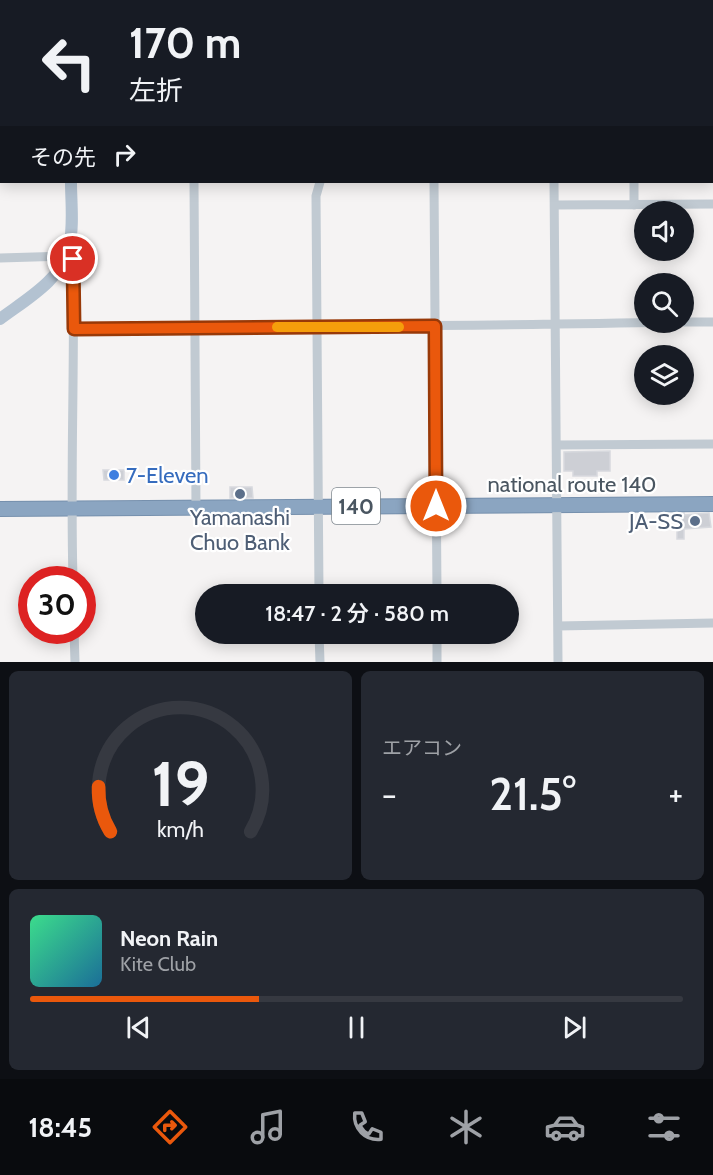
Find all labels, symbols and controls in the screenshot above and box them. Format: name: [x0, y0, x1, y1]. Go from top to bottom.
text: 170 m: [129, 17, 241, 69]
icon: left: [30, 24, 108, 102]
text: 左折: [129, 74, 183, 107]
icon: right: [108, 138, 141, 171]
text: その先: [30, 144, 96, 171]
map controls: [634, 201, 694, 405]
button: sound: [634, 201, 694, 261]
pin: [47, 233, 98, 284]
icon: arrive: [56, 242, 89, 275]
button: search: [634, 273, 694, 333]
button: layers: [634, 345, 694, 405]
place label: 7-Eleven: [126, 462, 209, 489]
marker: 7-Eleven: [107, 468, 121, 482]
street label: national route 140: [488, 471, 656, 498]
position arrow: [404, 474, 468, 538]
marker: Yamanashi Chuo Bank: [233, 487, 247, 501]
road number: 140: [332, 488, 380, 524]
place label: Yamanashi Chuo Bank: [189, 504, 290, 556]
place label: JA-SS: [628, 508, 683, 535]
marker: JA-SS: [688, 514, 702, 528]
speed limit sign: 30: [18, 566, 96, 644]
text: 18:47 · 2 分 · 580 m: [265, 600, 449, 627]
text: エアコン: [382, 736, 462, 760]
text: 19: [151, 746, 210, 822]
text: 21.5°: [489, 767, 576, 821]
text: −: [382, 774, 397, 814]
text: +: [668, 774, 683, 814]
text: km/h: [157, 817, 204, 843]
text: Neon Rain: [120, 925, 218, 952]
text: Kite Club: [120, 952, 196, 976]
icon: previous: [122, 1011, 155, 1044]
icon: pause: [340, 1011, 373, 1044]
icon: next: [558, 1011, 591, 1044]
icon: directions: [149, 1106, 191, 1148]
icon: music: [247, 1106, 289, 1148]
icon: phone: [346, 1106, 388, 1148]
icon: climate: [445, 1106, 487, 1148]
icon: car: [544, 1106, 586, 1148]
icon: filters: [643, 1106, 685, 1148]
text: 18:45: [28, 1111, 92, 1144]

